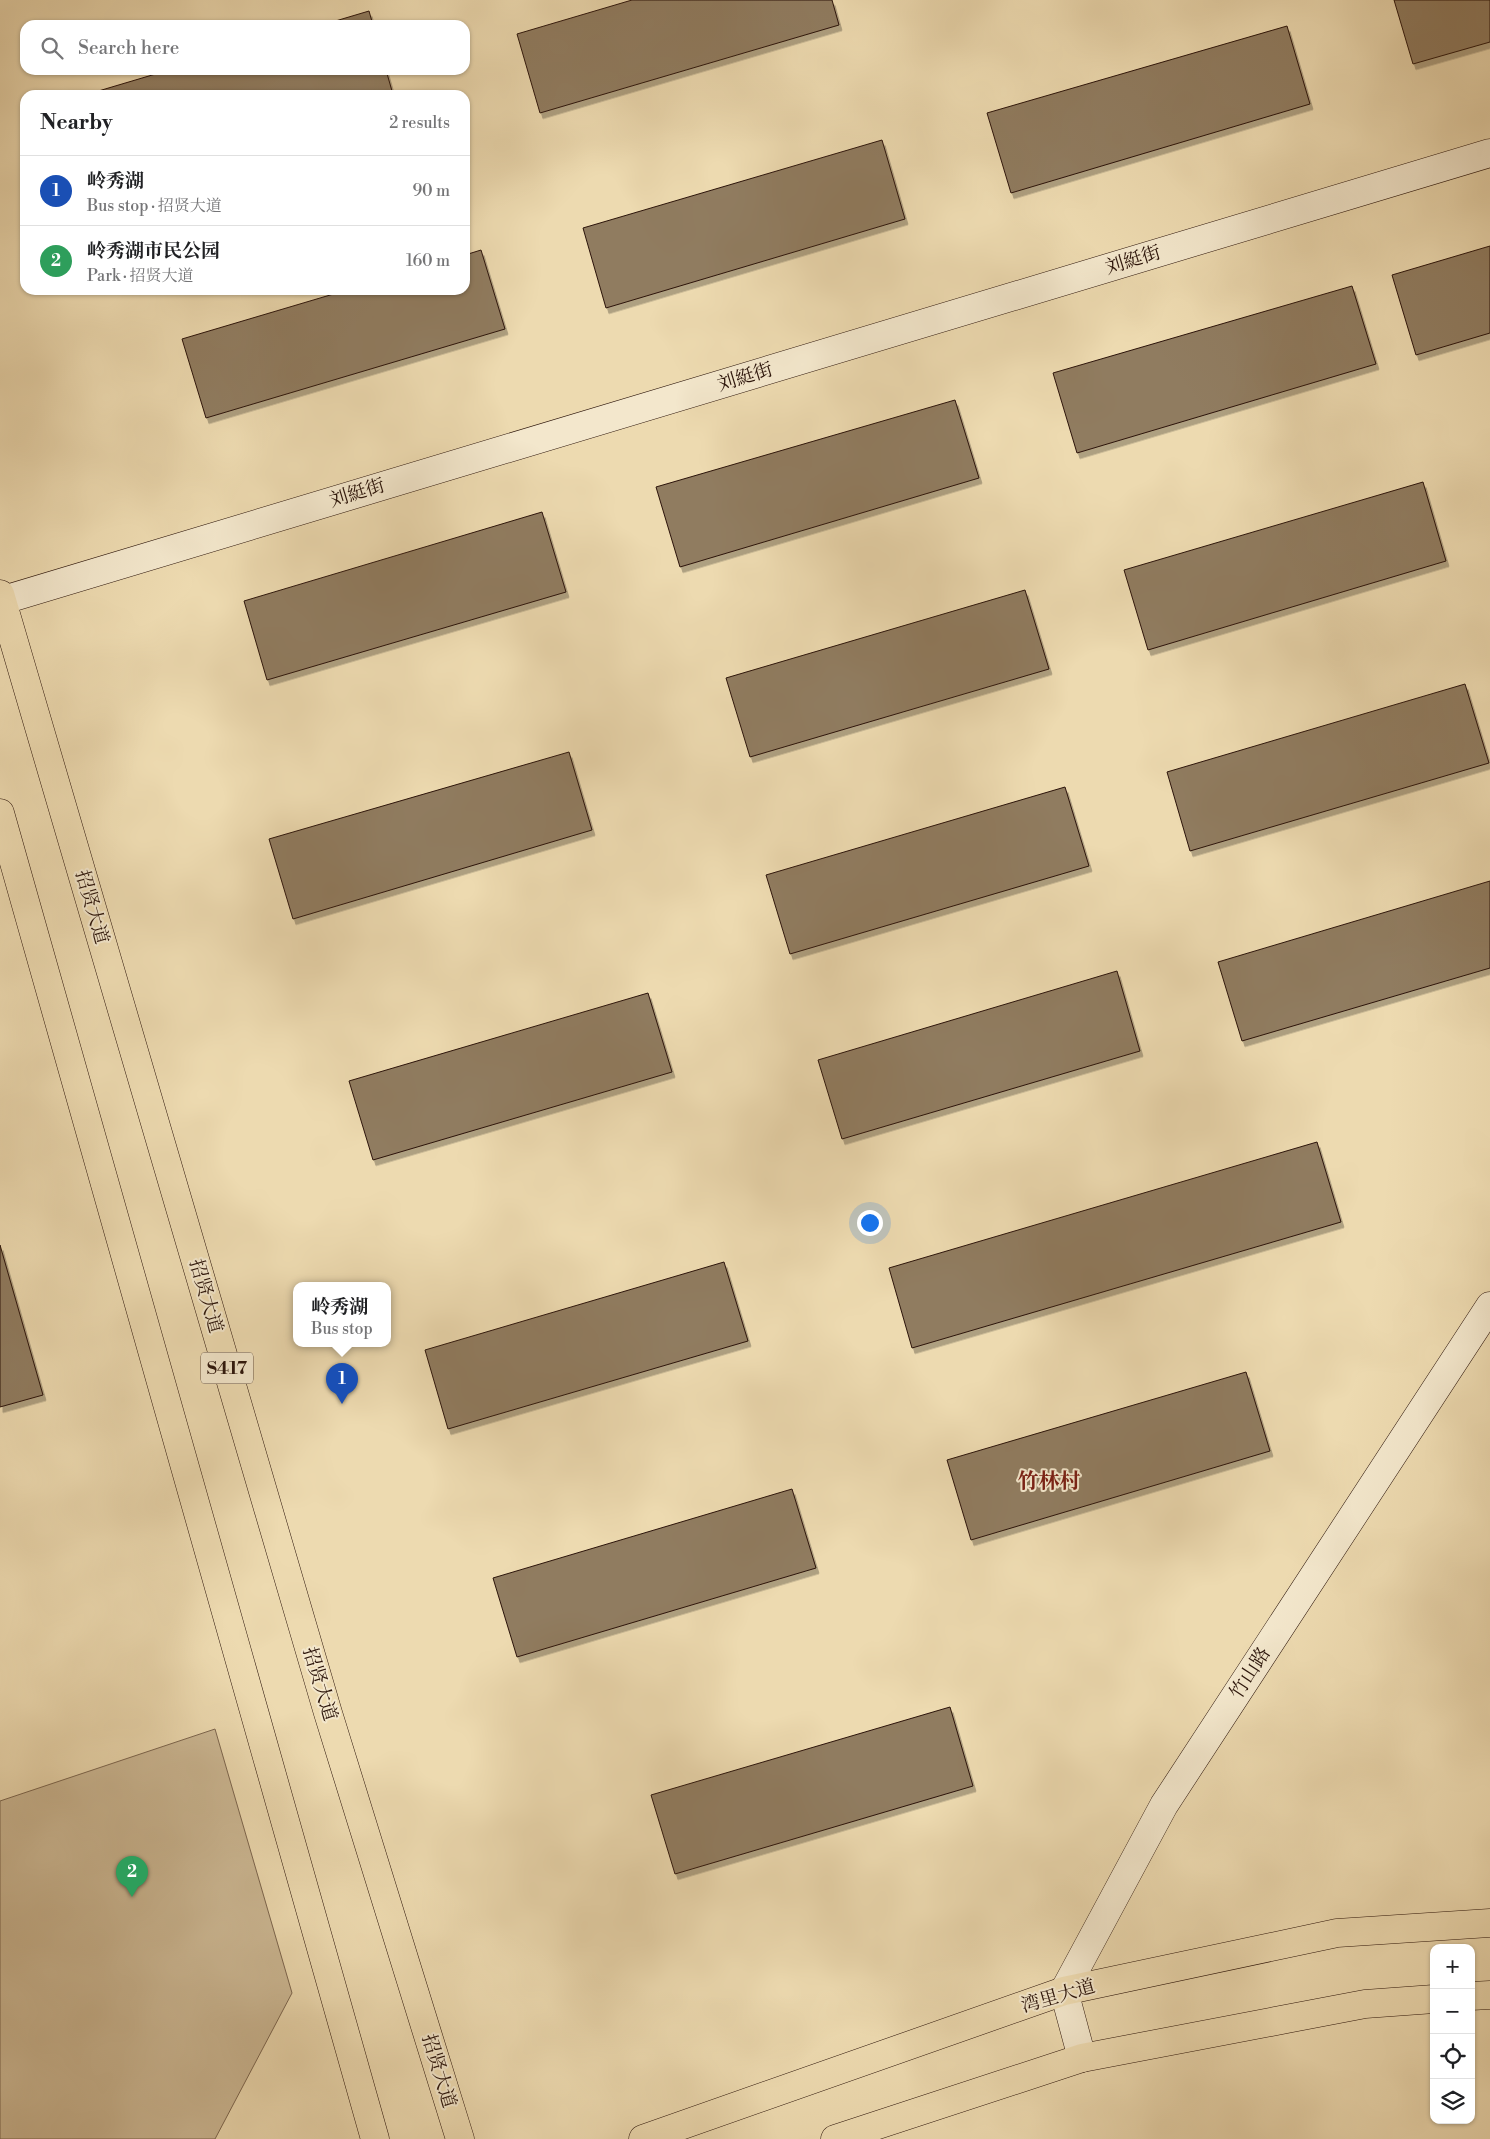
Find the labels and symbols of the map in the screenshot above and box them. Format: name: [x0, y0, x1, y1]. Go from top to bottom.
street label: 刘綎街: [1102, 240, 1164, 280]
street label: 刘綎街: [714, 357, 776, 397]
street label: 刘綎街: [326, 473, 388, 513]
street label: 招贤大道: [70, 867, 114, 947]
your location: [857, 1210, 883, 1236]
street label: 招贤大道: [184, 1256, 228, 1336]
road number: S417: [201, 1352, 253, 1384]
pin: 1: [326, 1363, 358, 1404]
district label: 竹林村: [1018, 1469, 1081, 1495]
street label: 竹山路: [1224, 1643, 1276, 1703]
street label: 招贤大道: [297, 1644, 343, 1724]
pin: 2: [116, 1856, 148, 1897]
street label: 湾里大道: [1018, 1974, 1098, 2018]
street label: 招贤大道: [416, 2031, 462, 2111]

